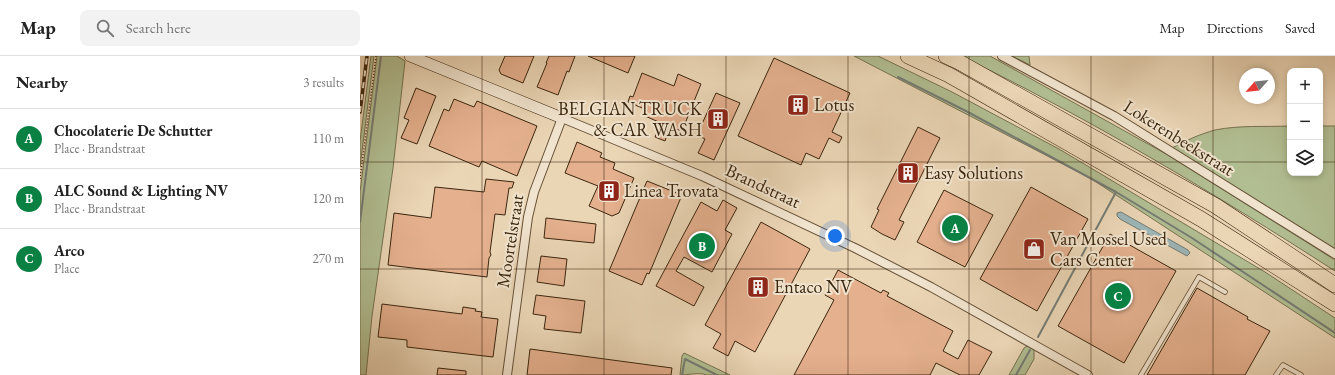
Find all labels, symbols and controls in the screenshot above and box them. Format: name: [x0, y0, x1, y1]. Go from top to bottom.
search box: [80, 10, 360, 46]
text: Map: [20, 15, 56, 40]
icon: search: [94, 17, 116, 39]
text: Search here: [126, 18, 191, 37]
text: Map: [1159, 19, 1185, 37]
text: Directions: [1207, 19, 1263, 37]
text: Saved: [1285, 19, 1315, 37]
north arrow: [1239, 68, 1275, 104]
map controls: [1287, 68, 1323, 176]
button: +: [1287, 68, 1323, 104]
text: Nearby: [16, 71, 68, 93]
text: 3 results: [303, 74, 344, 91]
building icon: Lotus: [785, 92, 811, 118]
place label: Lotus: [814, 93, 855, 116]
street label: Lokerenbeekstraat: [1120, 94, 1239, 181]
place label: BELGIAN TRUCK & CAR WASH: [558, 97, 703, 141]
button: −: [1287, 104, 1323, 140]
building icon: BELGIAN TRUCK & CAR WASH: [705, 106, 731, 132]
text: Chocolaterie De Schutter: [54, 121, 212, 140]
text: A: [24, 130, 34, 147]
text: 110 m: [313, 130, 344, 147]
text: Place · Brandstraat: [54, 140, 145, 157]
button: layers: [1287, 140, 1323, 176]
street label: Brandstraat: [722, 158, 805, 213]
building icon: Easy Solutions: [895, 160, 921, 186]
place label: Easy Solutions: [924, 161, 1023, 184]
building icon: Linea Trovata: [596, 178, 622, 204]
place label: Linea Trovata: [624, 179, 720, 202]
text: ALC Sound & Lighting NV: [54, 181, 228, 200]
text: B: [25, 190, 33, 207]
text: 120 m: [313, 190, 344, 207]
street label: Moortelstraat: [491, 192, 528, 289]
text: Place · Brandstraat: [54, 200, 145, 217]
pin: A: [942, 213, 968, 243]
your location: [825, 226, 845, 246]
place label: Van Mossel Used Cars Center: [1050, 227, 1168, 271]
pin: B: [689, 231, 715, 261]
shop icon: Van Mossel Used Cars Center: [1021, 236, 1047, 262]
text: Arco: [54, 241, 84, 260]
text: C: [24, 250, 34, 267]
text: 270 m: [313, 250, 344, 267]
text: Place: [54, 260, 80, 277]
building icon: Entaco NV: [745, 274, 771, 300]
place label: Entaco NV: [774, 275, 853, 298]
pin: C: [1105, 281, 1131, 311]

